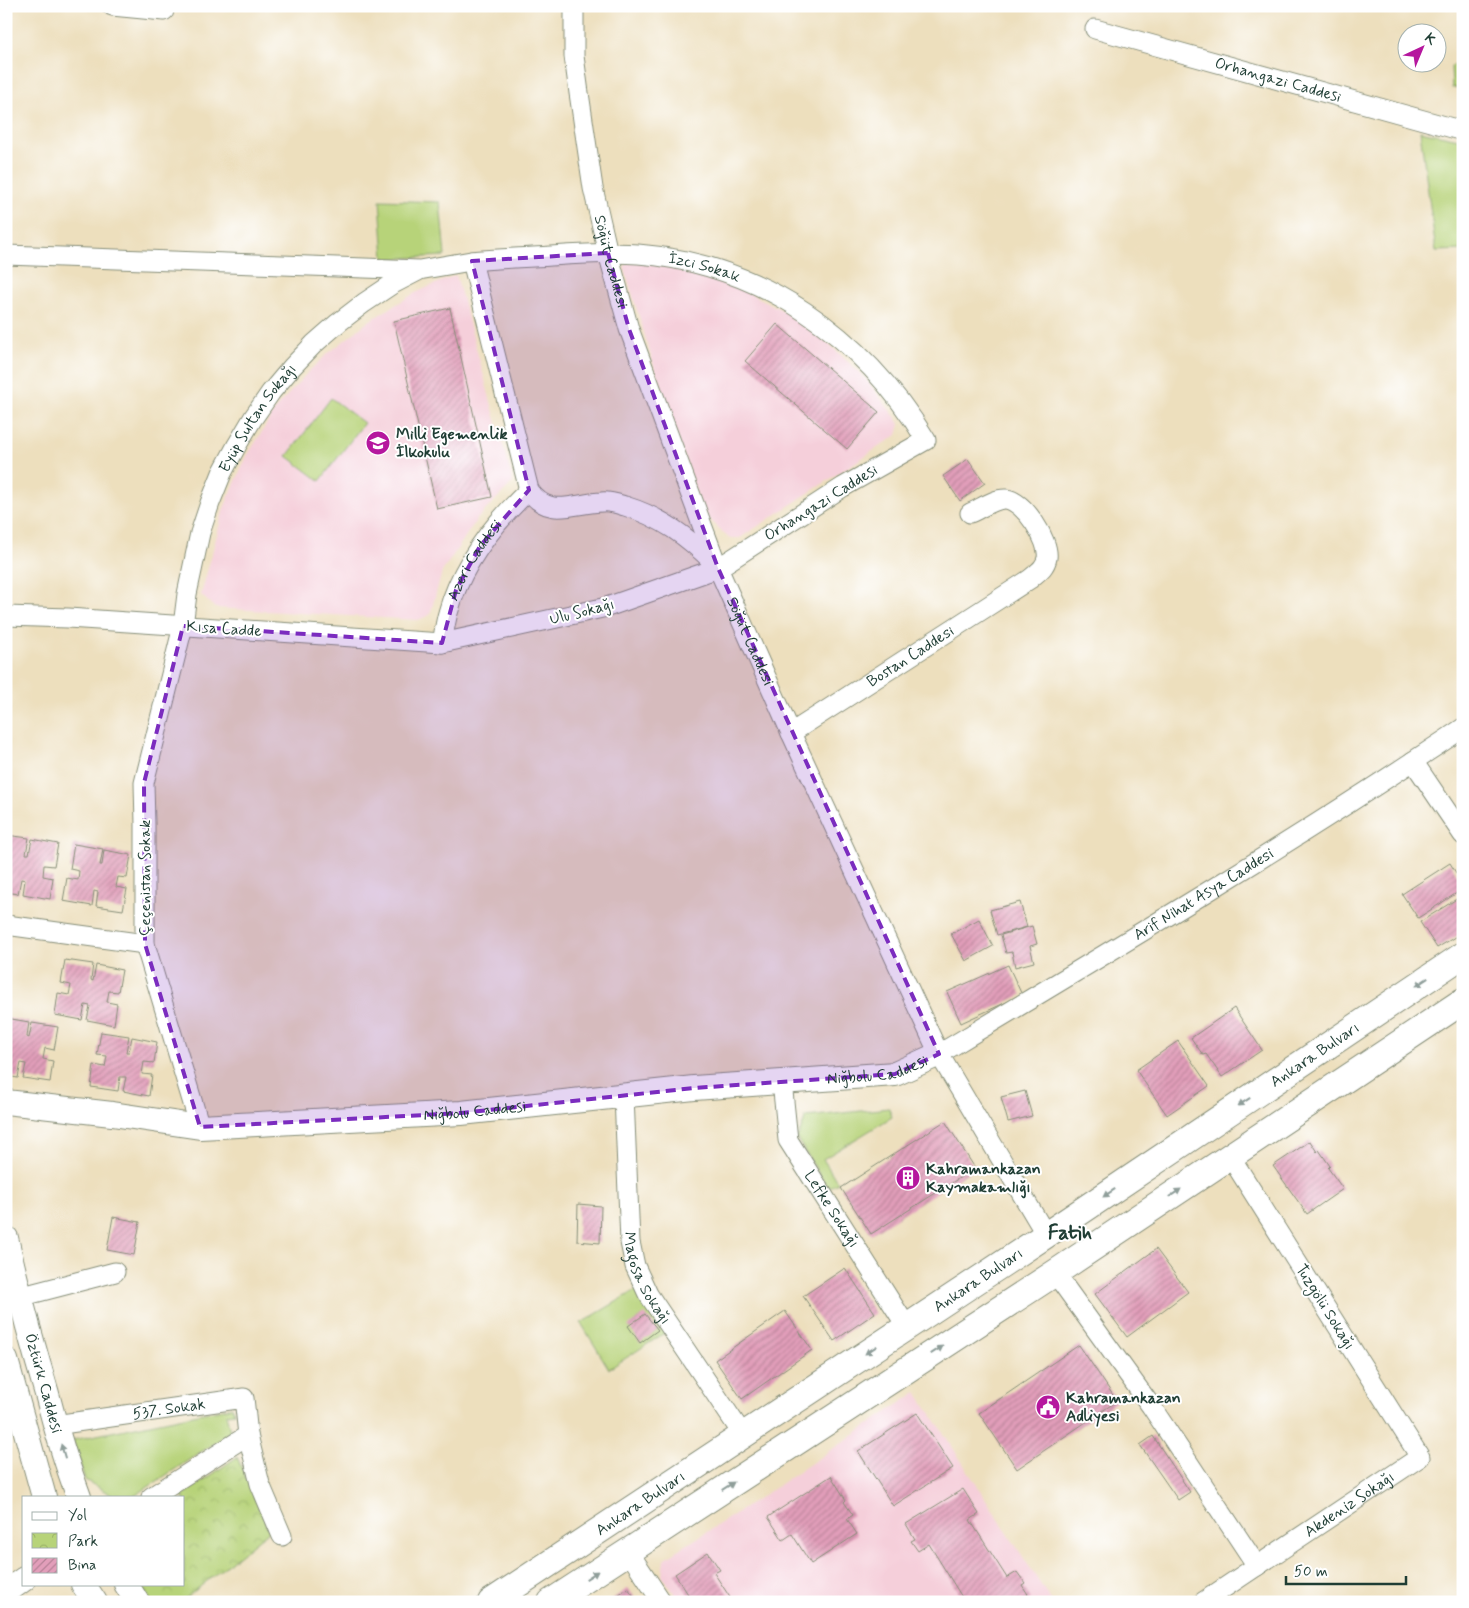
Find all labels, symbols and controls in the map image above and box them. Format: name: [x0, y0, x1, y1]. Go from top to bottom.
north arrow: [1396, 22, 1446, 72]
text: K: [1421, 29, 1441, 50]
street label: Orhangazi Caddesi: [1212, 52, 1344, 107]
street label: Söğüt Caddesi: [589, 213, 633, 310]
street label: İzci Sokak: [667, 247, 743, 287]
street label: Eyüp Sultan Sokağı: [214, 359, 301, 476]
place label: Milli Egemenlik İlkokulu: [396, 424, 508, 463]
school or university icon: Milli Egemenlik İlkokulu: [365, 430, 391, 456]
street label: Orhangazi Caddesi: [760, 459, 882, 546]
street label: Azeri Caddesi: [442, 515, 507, 604]
street label: Ulu Sokağı: [547, 594, 617, 630]
street label: Söğüt Caddesi: [722, 594, 779, 689]
street label: Kısa Cadde: [186, 616, 263, 642]
street label: Bostan Caddesi: [863, 620, 958, 692]
street label: Çeçenistan Sokak: [135, 820, 156, 936]
street label: Arif Nihat Asya Caddesi: [1129, 843, 1278, 945]
one-way arrow: [1416, 977, 1429, 987]
street label: Ankara Bulvarı: [1266, 1017, 1363, 1092]
street label: Niğbolu Caddesi: [826, 1050, 931, 1089]
street label: Niğbolu Caddesi: [423, 1096, 527, 1125]
one-way arrow: [1237, 1097, 1250, 1107]
place label: Kahramankazan Kaymakamlığı: [926, 1159, 1041, 1199]
building icon: Kahramankazan Kaymakamlığı: [895, 1165, 921, 1191]
street label: Lefke Sokağı: [799, 1166, 864, 1252]
one-way arrow: [1102, 1188, 1115, 1197]
one-way arrow: [1168, 1188, 1182, 1198]
district label: Fatih: [1048, 1219, 1092, 1247]
street label: Magosa Sokağı: [619, 1231, 676, 1329]
street label: Ankara Bulvarı: [929, 1243, 1027, 1317]
street label: Tuzgölü Sokağı: [1289, 1260, 1360, 1354]
street label: Öztürk Caddesi: [20, 1331, 68, 1436]
one-way arrow: [865, 1345, 878, 1355]
one-way arrow: [930, 1345, 944, 1355]
place label: Kahramankazan Adliyesi: [1066, 1388, 1181, 1427]
street label: 537. Sokak: [131, 1393, 207, 1424]
public building icon: Kahramankazan Adliyesi: [1035, 1394, 1061, 1420]
one-way arrow: [58, 1443, 66, 1458]
street label: Ankara Bulvarı: [591, 1466, 689, 1541]
street label: Akdeniz Sokağı: [1300, 1466, 1399, 1542]
one-way arrow: [721, 1481, 734, 1491]
legend: [22, 1496, 185, 1586]
text: Yol: [68, 1506, 87, 1526]
text: Park: [68, 1532, 98, 1552]
scale bar: [1286, 1553, 1406, 1585]
text: Bina: [68, 1556, 96, 1576]
text: 50 m: [1294, 1562, 1328, 1582]
one-way arrow: [585, 1570, 598, 1580]

